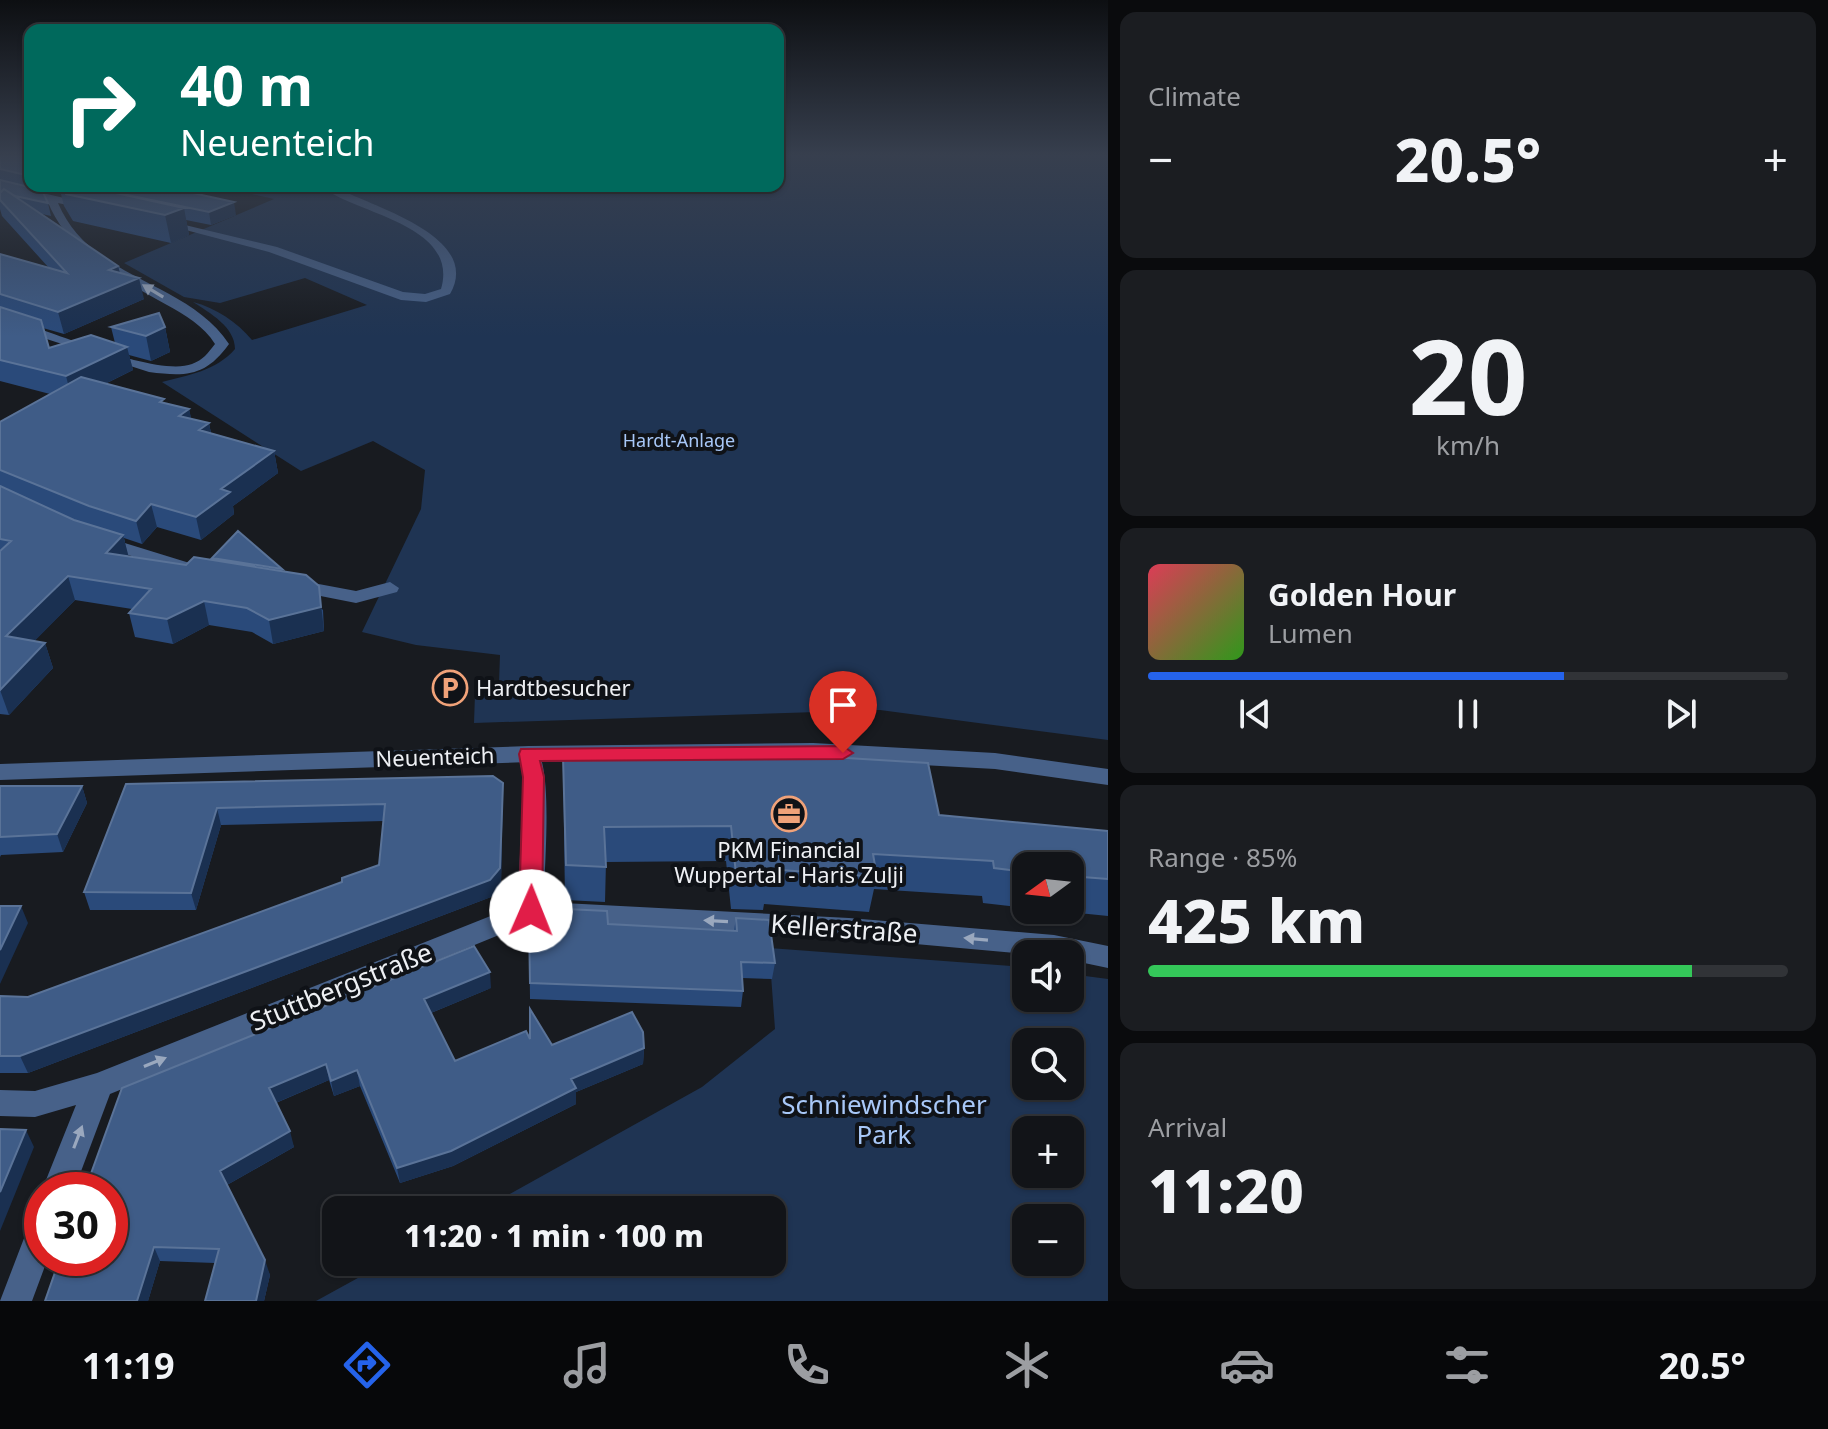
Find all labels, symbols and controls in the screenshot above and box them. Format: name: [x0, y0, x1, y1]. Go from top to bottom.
text: 40 m: [180, 46, 313, 122]
icon: right: [48, 56, 152, 160]
text: Climate: [1148, 78, 1241, 114]
text: Neuenteich: [180, 118, 375, 167]
text: 20.5°: [1395, 118, 1541, 200]
text: −: [1148, 129, 1173, 189]
text: +: [1763, 129, 1788, 189]
one-way arrow: [142, 284, 164, 298]
text: 20: [1409, 304, 1527, 445]
text: km/h: [1436, 427, 1500, 463]
park label: Hardt-Anlage: [623, 428, 735, 452]
text: Golden Hour: [1268, 574, 1456, 615]
text: Lumen: [1268, 615, 1353, 651]
parking icon: Hardtbesucher: [431, 669, 469, 707]
pin: [809, 671, 877, 753]
place label: Hardtbesucher: [476, 672, 631, 702]
icon: arrive: [821, 683, 865, 727]
icon: previous: [1233, 692, 1277, 736]
icon: pause: [1446, 692, 1490, 736]
icon: next: [1659, 692, 1703, 736]
street label: Neuenteich: [375, 739, 495, 773]
office icon: PKM Financial Wuppertal - Haris Zulji: [770, 795, 808, 833]
place label: PKM Financial Wuppertal - Haris Zulji: [674, 834, 904, 889]
text: Range · 85%: [1148, 839, 1297, 875]
north arrow: [1012, 852, 1084, 924]
map controls: [1012, 852, 1084, 1276]
position arrow: [489, 869, 573, 953]
text: 425 km: [1148, 879, 1365, 961]
street label: Kellerstraße: [769, 905, 919, 951]
one-way arrow: [703, 915, 728, 928]
one-way arrow: [963, 932, 988, 945]
street label: Stuttbergstraße: [244, 933, 437, 1039]
button: sound: [1012, 940, 1084, 1012]
button: search: [1012, 1028, 1084, 1100]
one-way arrow: [143, 1055, 167, 1068]
park label: Schniewindscher Park: [781, 1086, 987, 1152]
text: Arrival: [1148, 1109, 1227, 1145]
button: +: [1012, 1116, 1084, 1188]
one-way arrow: [72, 1125, 85, 1149]
text: 11:20: [1148, 1149, 1304, 1231]
speed limit sign: 30: [24, 1172, 128, 1276]
button: −: [1012, 1204, 1084, 1276]
text: 11:20 · 1 min · 100 m: [404, 1215, 704, 1256]
icon: directions: [339, 1337, 395, 1393]
icon: music: [559, 1337, 615, 1393]
icon: phone: [779, 1337, 835, 1393]
icon: climate: [999, 1337, 1055, 1393]
icon: car: [1219, 1337, 1275, 1393]
icon: filters: [1439, 1337, 1495, 1393]
text: 11:19: [82, 1341, 175, 1390]
text: 20.5°: [1659, 1341, 1746, 1390]

